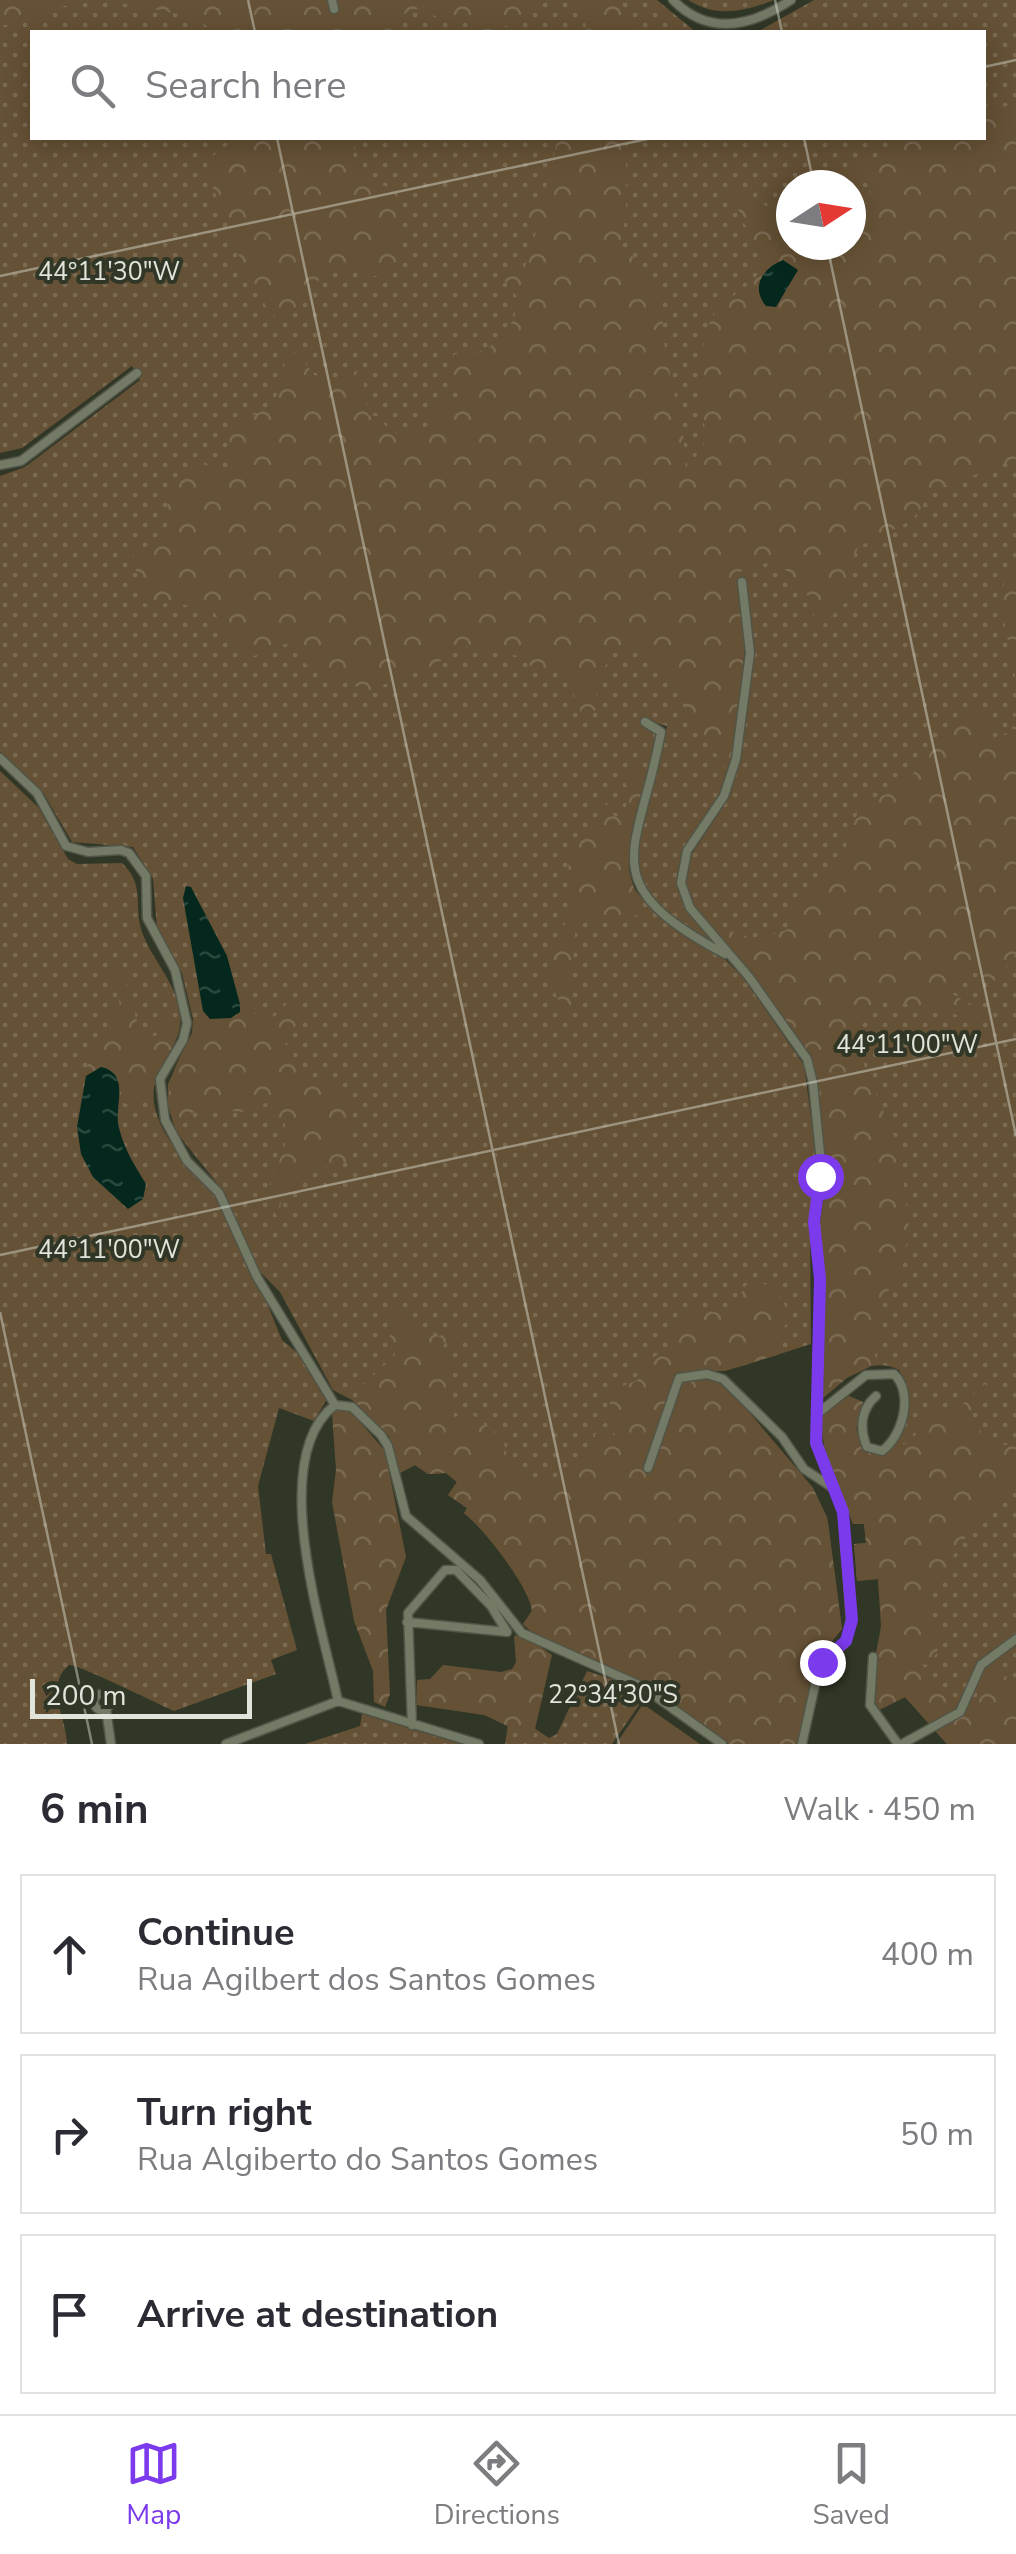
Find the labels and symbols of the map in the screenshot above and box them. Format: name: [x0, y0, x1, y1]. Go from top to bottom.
north arrow: [776, 170, 866, 260]
text: 44°11'30"W: [38, 255, 180, 289]
text: 44°11'00"W: [836, 1028, 978, 1062]
route start: [798, 1154, 844, 1200]
text: 44°11'00"W: [38, 1233, 180, 1267]
route end: [800, 1640, 846, 1686]
scale bar: [30, 1674, 252, 1718]
text: 22°34'30"S: [548, 1678, 678, 1712]

